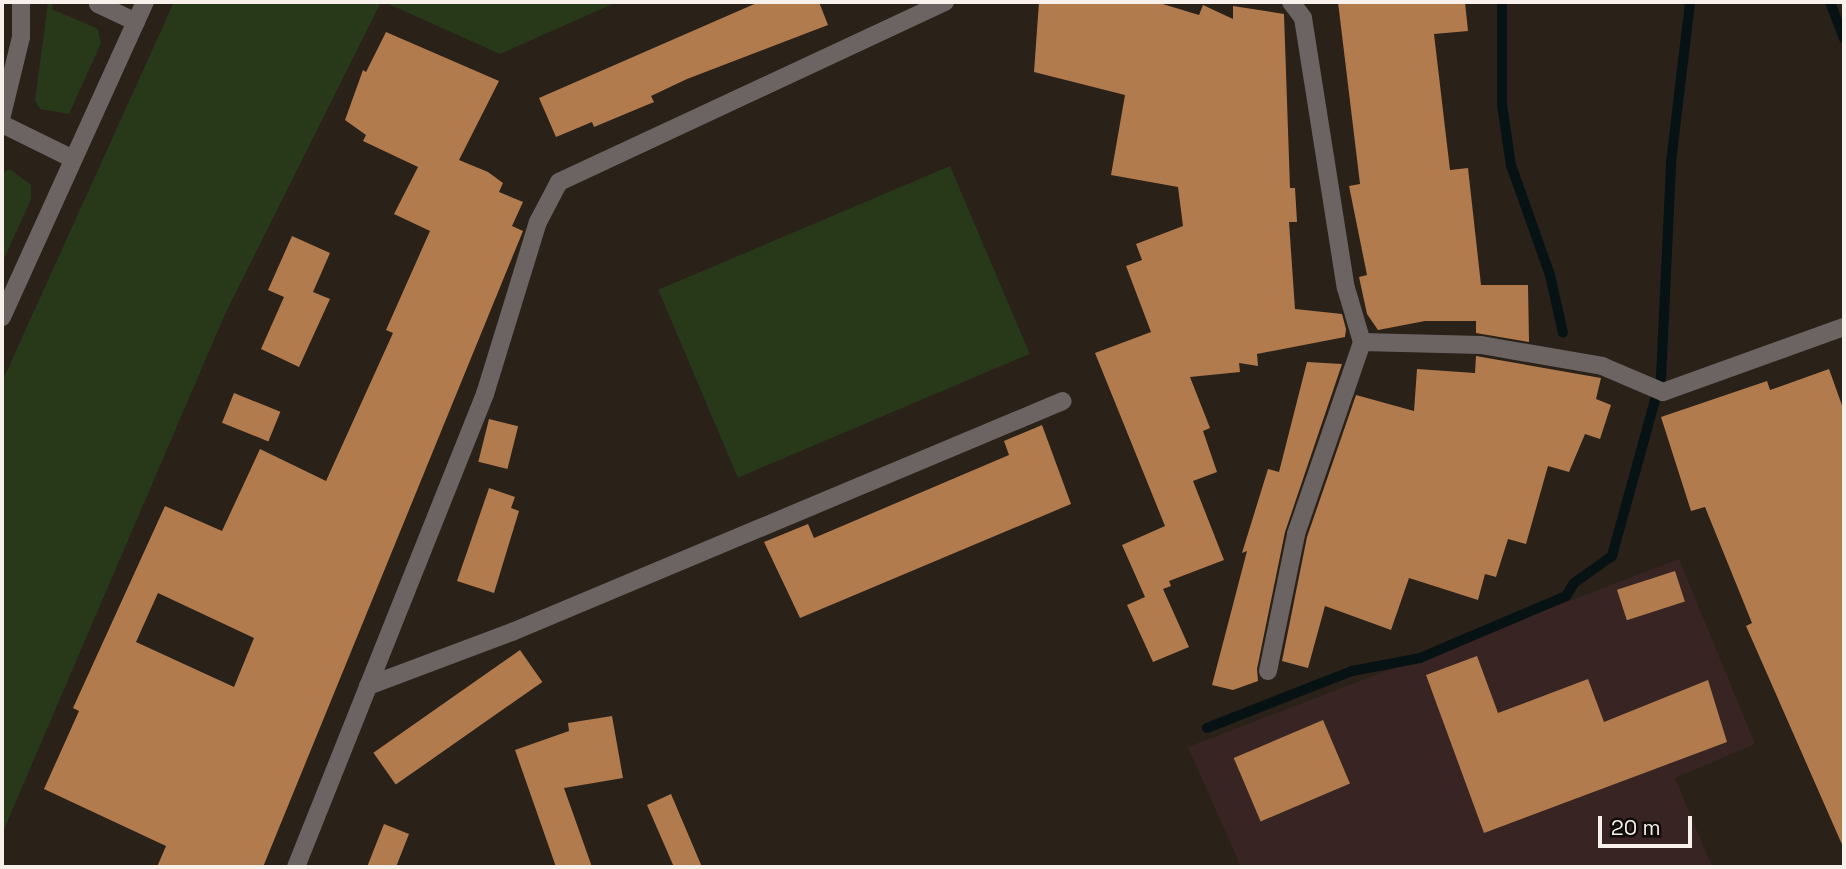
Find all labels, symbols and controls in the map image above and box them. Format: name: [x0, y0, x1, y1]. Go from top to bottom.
scale bar: [1601, 802, 1696, 846]
text: 20 m: [1611, 814, 1661, 841]

